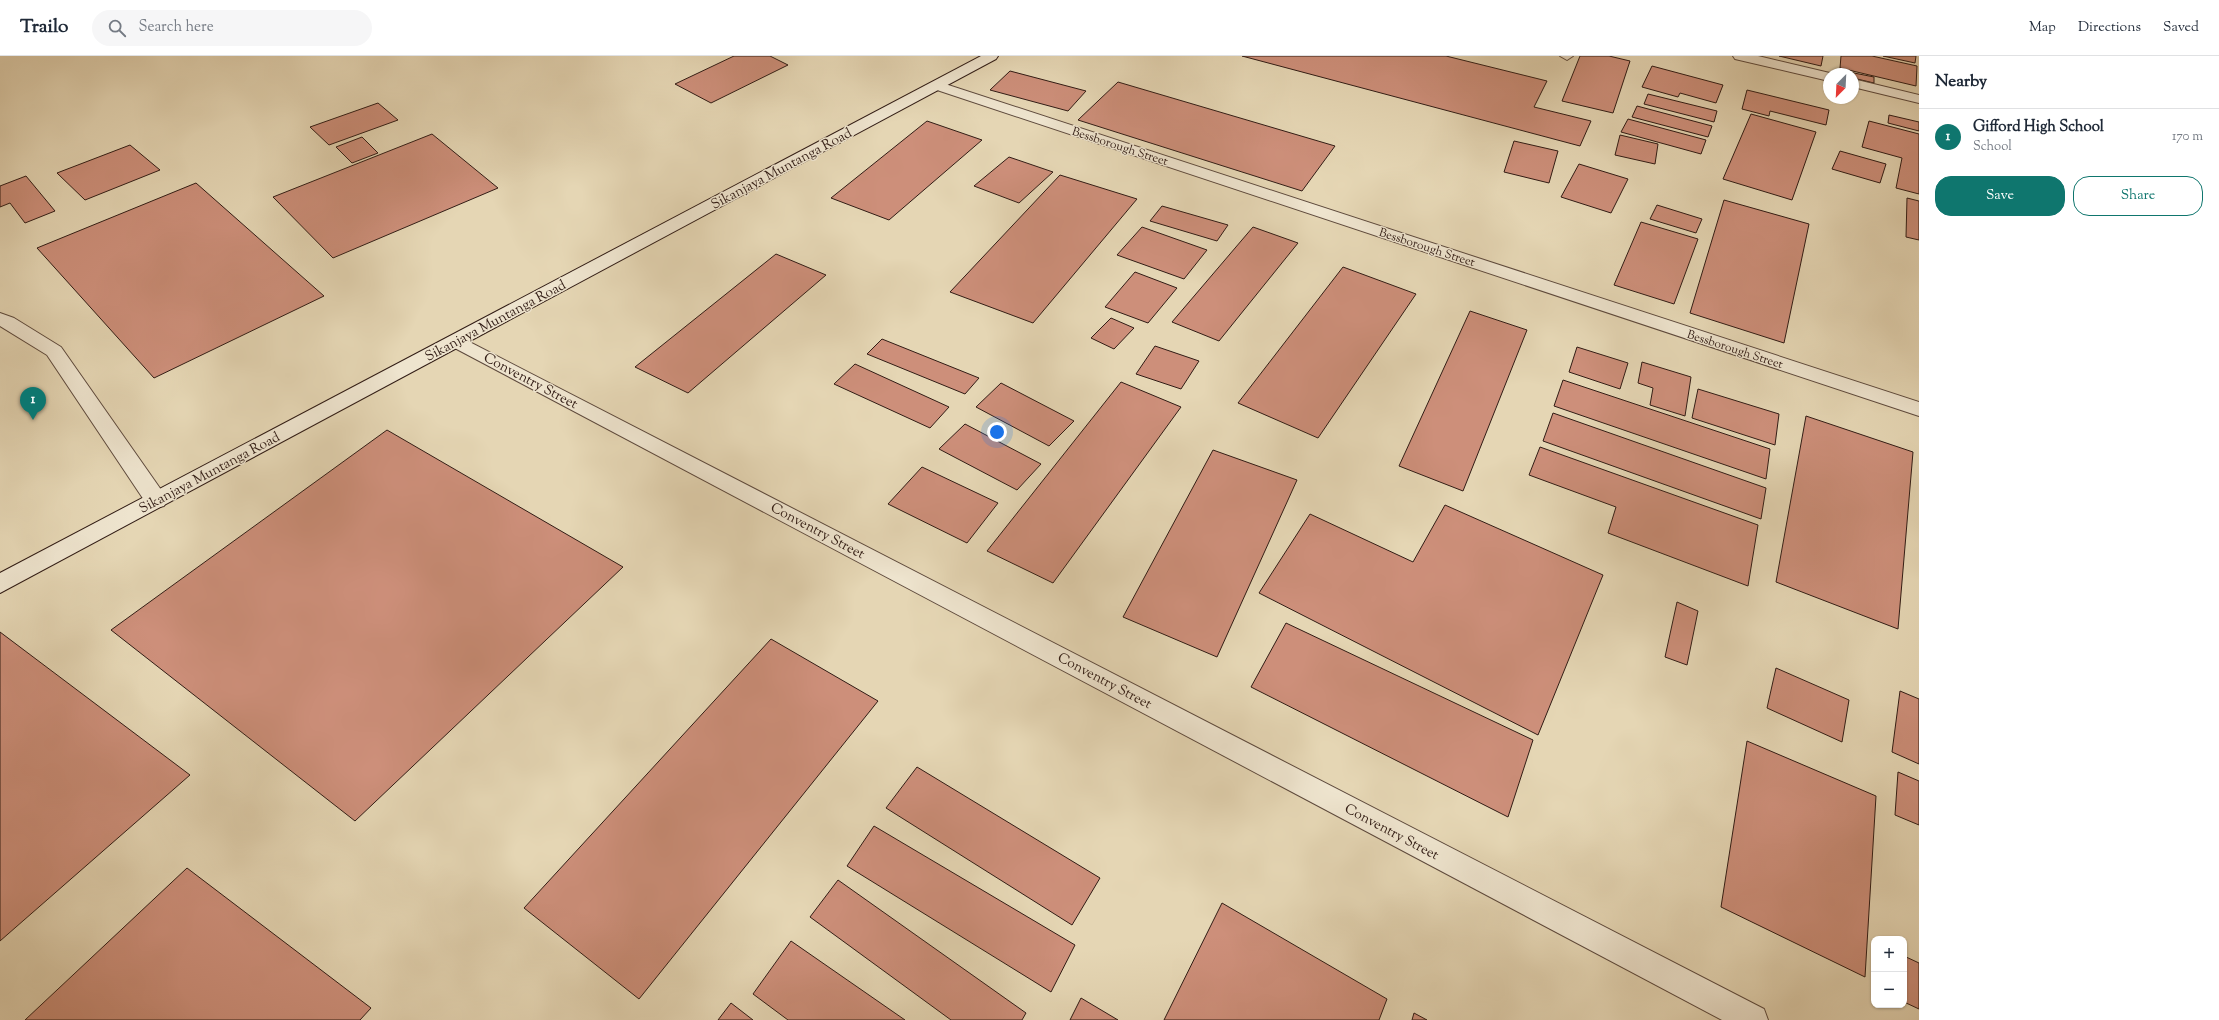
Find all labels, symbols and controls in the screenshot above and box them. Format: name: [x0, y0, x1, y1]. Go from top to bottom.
search box: [92, 10, 372, 46]
text: Trailo: [20, 14, 68, 41]
icon: search: [106, 17, 128, 39]
text: Search here: [138, 17, 214, 38]
text: Map: [2029, 18, 2056, 38]
text: Directions: [2078, 18, 2141, 38]
text: Saved: [2163, 18, 2199, 38]
north arrow: [1823, 68, 1859, 104]
text: Nearby: [1935, 70, 1987, 94]
text: Gifford High School: [1973, 117, 2104, 138]
street label: Bessborough Street: [1069, 123, 1170, 171]
street label: Sikanjaya Muntanga Road: [708, 124, 856, 215]
text: 1: [1946, 128, 1950, 146]
text: 170 m: [2172, 128, 2203, 146]
text: School: [1973, 138, 2012, 156]
button: Save: [1935, 176, 2065, 216]
button: Share: [2073, 176, 2203, 216]
street label: Bessborough Street: [1376, 224, 1477, 272]
street label: Sikanjaya Muntanga Road: [422, 276, 570, 367]
street label: Bessborough Street: [1684, 326, 1785, 374]
street label: Conventry Street: [479, 348, 581, 415]
pin: 1: [20, 387, 46, 420]
your location: [987, 422, 1007, 442]
street label: Sikanjaya Muntanga Road: [136, 428, 284, 519]
street label: Conventry Street: [766, 498, 868, 565]
street label: Conventry Street: [1053, 648, 1155, 715]
street label: Conventry Street: [1340, 799, 1442, 866]
map controls: [1871, 936, 1907, 1008]
button: +: [1871, 936, 1907, 972]
button: −: [1871, 972, 1907, 1008]

